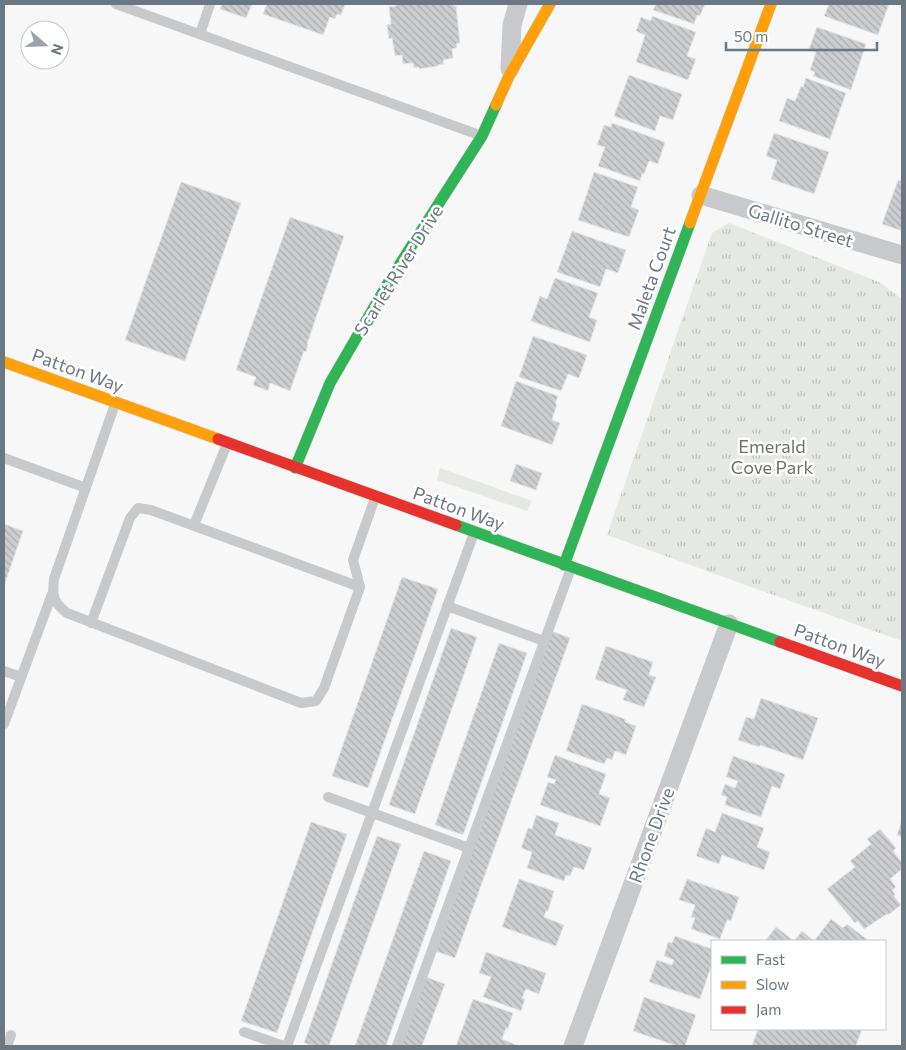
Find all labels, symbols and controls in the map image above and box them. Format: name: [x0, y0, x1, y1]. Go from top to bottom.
north arrow: [20, 20, 70, 70]
scale bar: [726, 20, 877, 52]
text: 50 m: [734, 27, 768, 45]
text: N: [48, 42, 67, 57]
street label: Gallito Street: [746, 199, 856, 251]
street label: Scarlet River Drive: [349, 201, 447, 339]
street label: Maleta Court: [622, 223, 680, 333]
street label: Patton Way: [29, 343, 127, 397]
park label: Emerald Cove Park: [731, 435, 813, 478]
street label: Patton Way: [410, 481, 508, 535]
street label: Patton Way: [791, 618, 889, 672]
street label: Rhone Drive: [624, 784, 678, 886]
legend: [711, 940, 886, 1030]
text: Fast: [756, 950, 785, 968]
text: Slow: [756, 975, 789, 993]
text: Jam: [756, 1000, 781, 1018]

